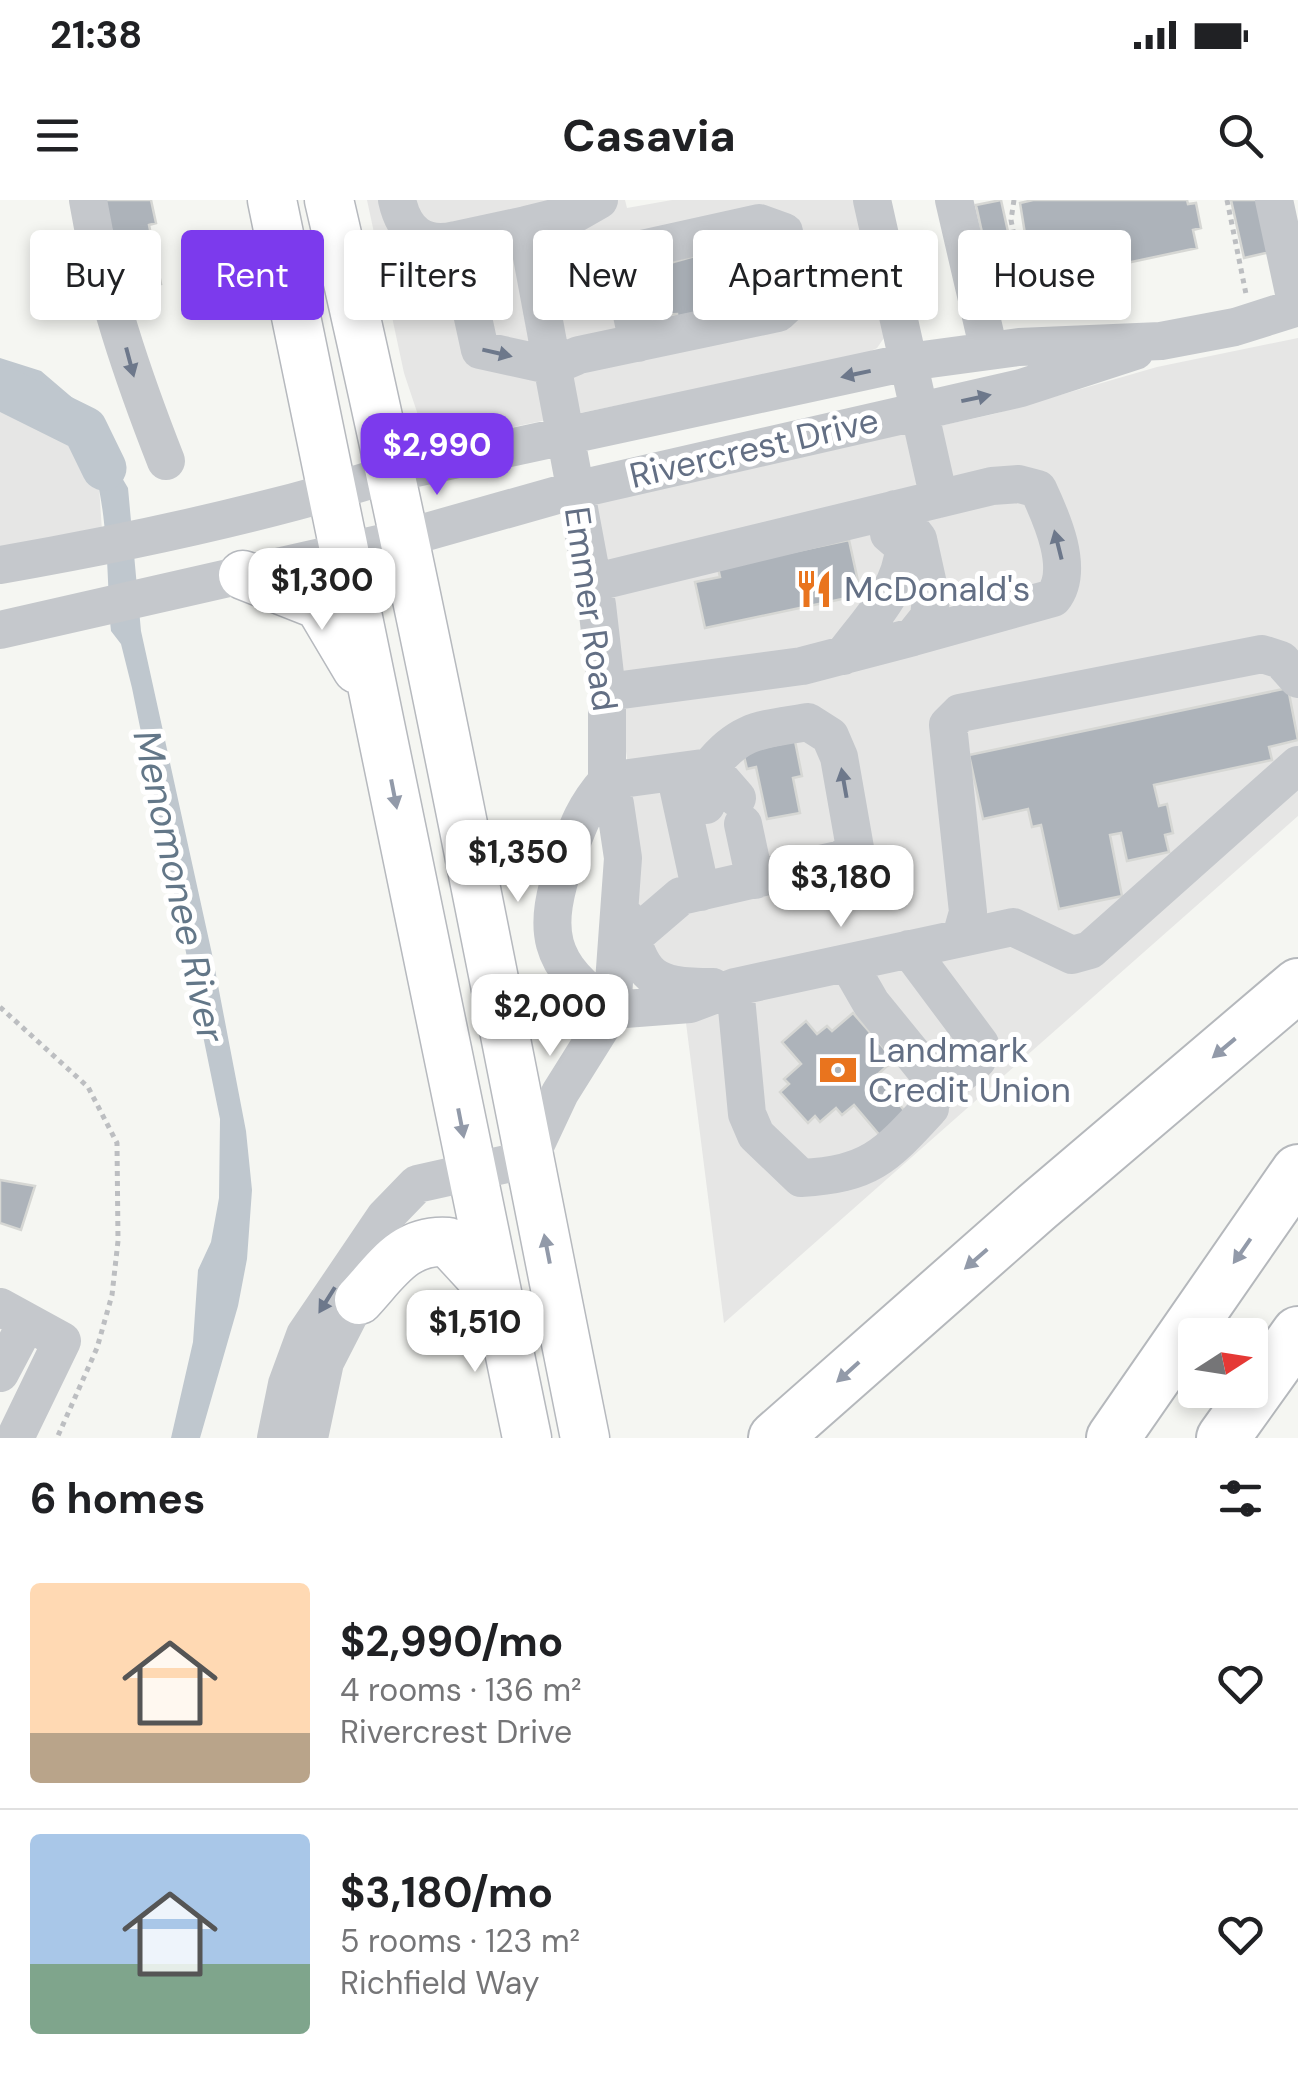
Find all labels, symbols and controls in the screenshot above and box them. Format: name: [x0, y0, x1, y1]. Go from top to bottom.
text: 21:38: [50, 10, 142, 60]
text: Casavia: [562, 106, 736, 165]
icon: menu: [30, 108, 85, 163]
icon: search: [1213, 108, 1268, 163]
chip: Buy: [30, 230, 161, 320]
chip: Rent: [181, 230, 324, 320]
chip: Filters: [344, 230, 513, 320]
chip: New: [533, 230, 673, 320]
chip: Apartment: [693, 230, 938, 320]
chip: House: [958, 230, 1131, 320]
one-way arrow: [482, 346, 513, 361]
one-way arrow: [122, 347, 138, 378]
one-way arrow: [840, 367, 871, 382]
one-way arrow: [960, 390, 991, 405]
street label: Rivercrest Drive: [625, 397, 883, 499]
pin: $2,990: [356, 413, 518, 498]
text: $2,990: [383, 424, 491, 466]
street label: Emmer Road: [554, 504, 628, 714]
one-way arrow: [1049, 529, 1065, 560]
pin: $1,300: [241, 548, 403, 633]
text: $1,300: [270, 559, 374, 601]
place label: McDonald's: [844, 566, 1030, 612]
restaurant icon: McDonald's: [793, 568, 835, 610]
water label: Menomonee River: [122, 725, 237, 1047]
one-way arrow: [836, 767, 851, 799]
one-way arrow: [387, 779, 403, 810]
pin: $1,350: [437, 820, 599, 905]
text: $1,350: [468, 831, 568, 873]
pin: $3,180: [760, 845, 922, 930]
text: $3,180: [791, 856, 891, 898]
pin: $2,000: [469, 974, 631, 1059]
text: $2,000: [493, 985, 607, 1027]
place label: Landmark Credit Union: [868, 1027, 1071, 1113]
one-way arrow: [1211, 1037, 1236, 1059]
bank icon: Landmark Credit Union: [817, 1049, 859, 1091]
one-way arrow: [454, 1108, 470, 1139]
one-way arrow: [539, 1234, 555, 1265]
one-way arrow: [1234, 1238, 1252, 1265]
one-way arrow: [964, 1248, 989, 1270]
one-way arrow: [318, 1286, 337, 1313]
pin: $1,510: [394, 1290, 556, 1375]
text: $1,510: [429, 1301, 521, 1343]
north arrow: [1178, 1318, 1268, 1408]
map controls: [1178, 1318, 1268, 1408]
one-way arrow: [836, 1360, 860, 1383]
text: 6 homes: [30, 1471, 205, 1526]
icon: filters: [1213, 1471, 1268, 1526]
text: $2,990/mo: [340, 1614, 563, 1669]
icon: home: [110, 1623, 230, 1743]
icon: heart: [1213, 1656, 1268, 1711]
text: 4 rooms · 136 m²: [340, 1669, 582, 1711]
text: Rivercrest Drive: [340, 1711, 572, 1753]
text: $3,180/mo: [340, 1865, 553, 1920]
icon: home: [110, 1874, 230, 1994]
icon: heart: [1213, 1907, 1268, 1962]
text: 5 rooms · 123 m²: [340, 1920, 580, 1962]
text: Richfield Way: [340, 1962, 539, 2004]

